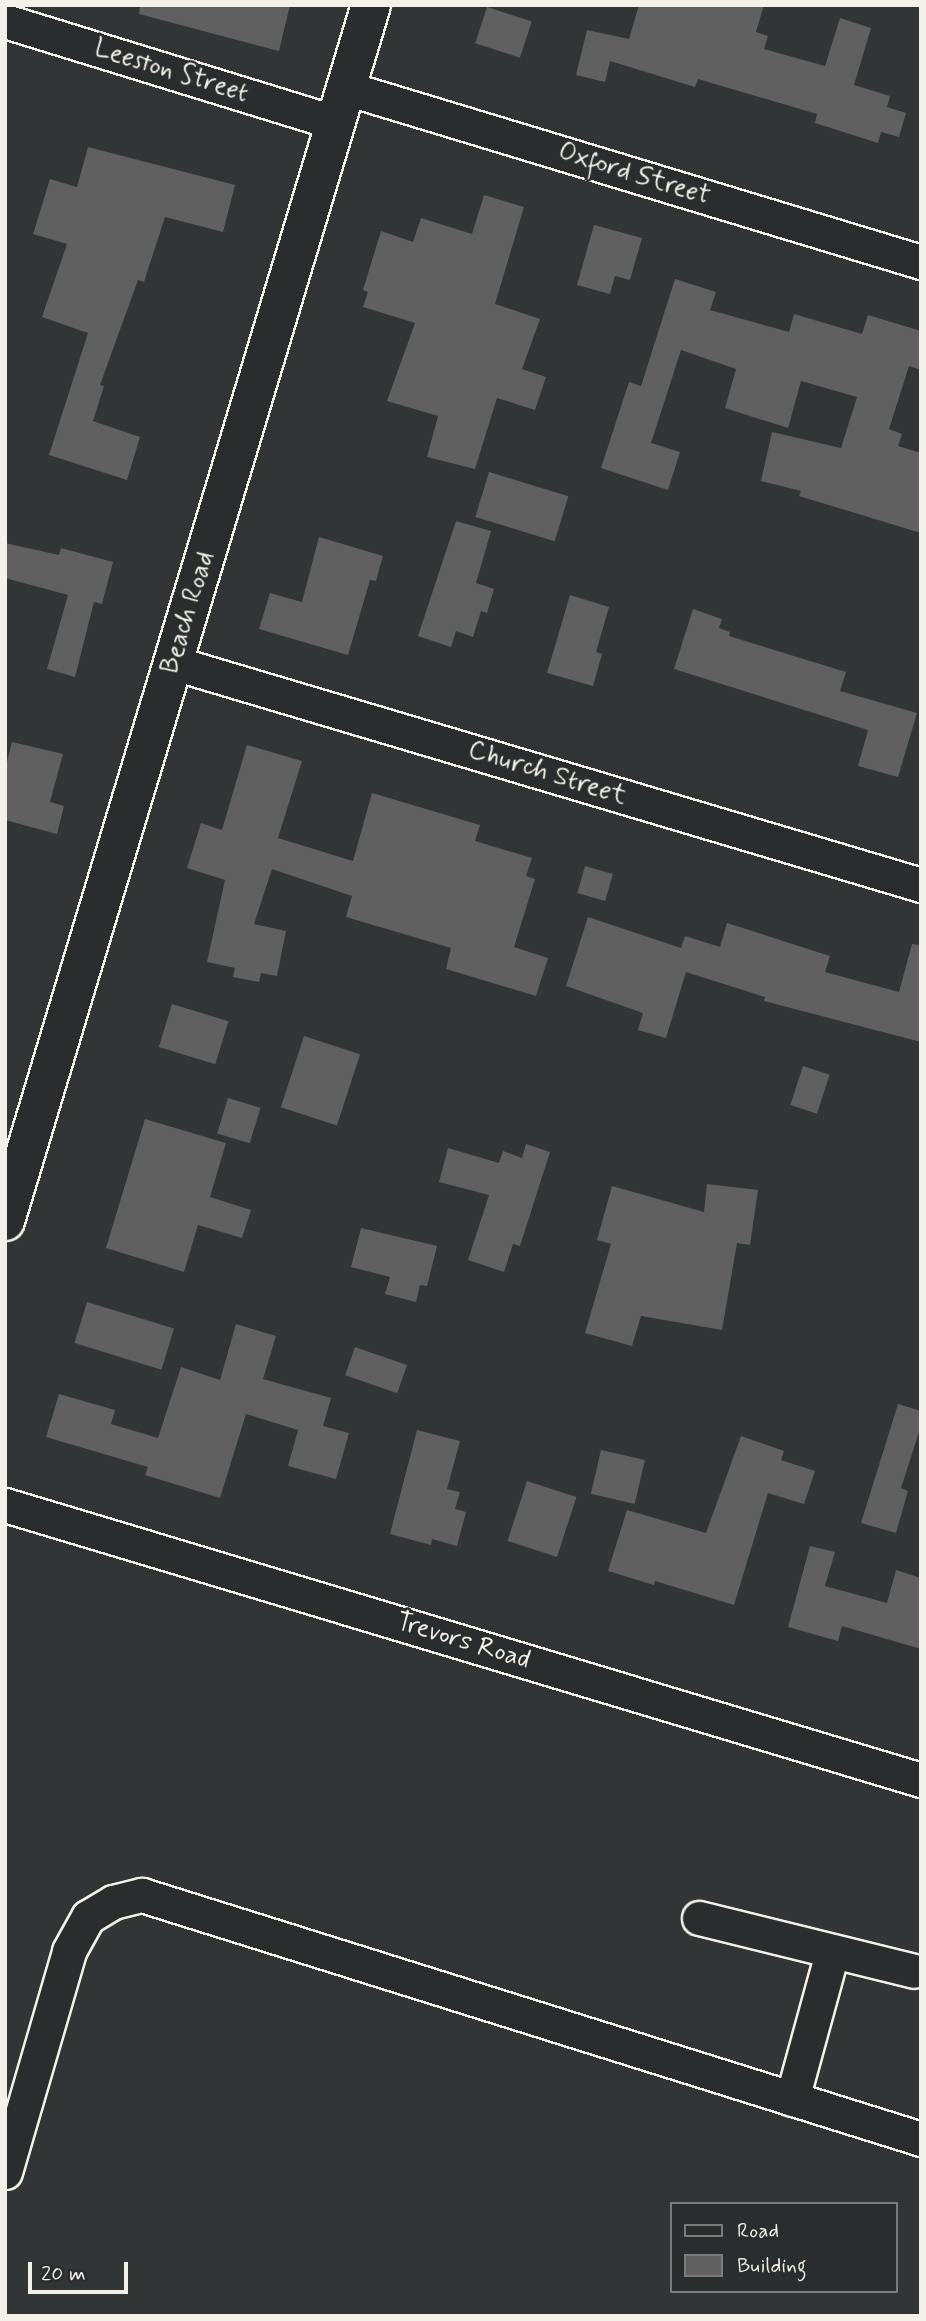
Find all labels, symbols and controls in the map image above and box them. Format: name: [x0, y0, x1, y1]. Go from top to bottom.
street label: Leeston Street: [88, 33, 254, 111]
street label: Oxford Street: [555, 137, 713, 213]
street label: Beach Road: [156, 548, 222, 678]
street label: Church Street: [464, 735, 630, 813]
street label: Trevors Road: [393, 1607, 533, 1677]
legend: [670, 2202, 898, 2293]
text: Road: [737, 2217, 779, 2245]
scale bar: [32, 2248, 131, 2292]
text: Building: [737, 2252, 807, 2280]
text: 20 m: [41, 2260, 86, 2288]

